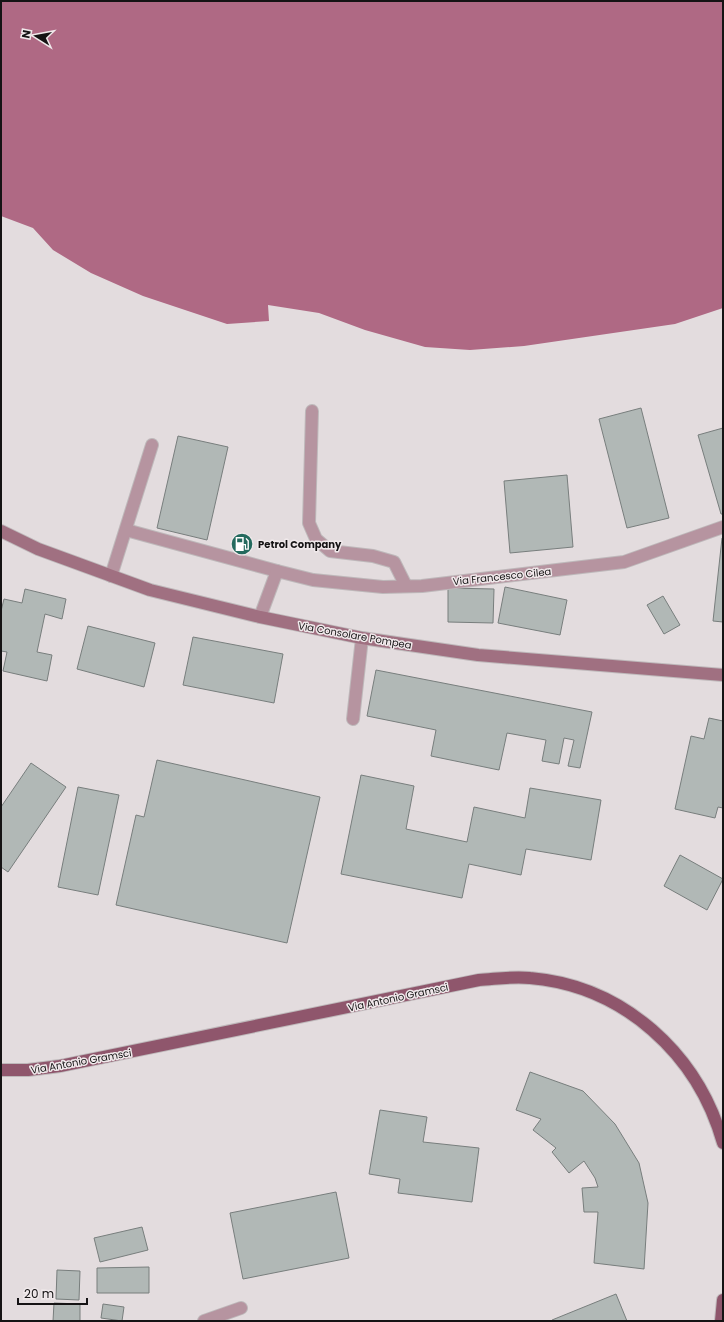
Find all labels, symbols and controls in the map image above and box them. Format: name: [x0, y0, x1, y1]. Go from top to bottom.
north arrow: [16, 16, 56, 56]
text: N: [18, 29, 35, 40]
fuel station icon: Petrol Company: [229, 531, 255, 557]
place label: Petrol Company: [258, 537, 342, 552]
street label: Via Francesco Cilea: [452, 564, 552, 589]
street label: Via Consolare Pompea: [297, 618, 413, 653]
street label: Via Antonio Gramsci: [347, 980, 450, 1015]
street label: Via Antonio Gramsci: [30, 1045, 133, 1078]
scale bar: [18, 1280, 87, 1306]
text: 20 m: [24, 1285, 54, 1302]

